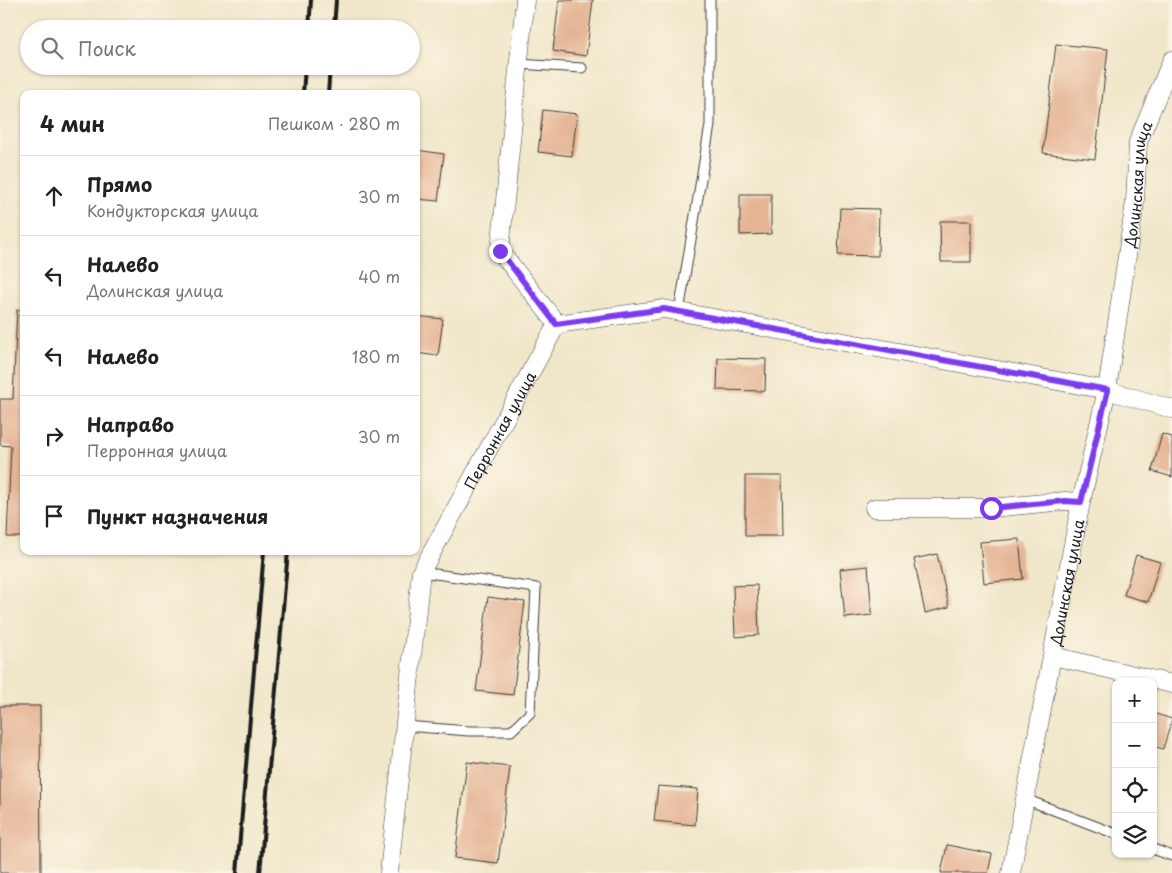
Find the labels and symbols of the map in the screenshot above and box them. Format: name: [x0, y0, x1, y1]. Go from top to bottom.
street label: Долинская улица: [1117, 116, 1157, 250]
route end: [489, 240, 512, 263]
street label: Перронная улица: [457, 366, 541, 493]
route start: [980, 497, 1003, 520]
street label: Долинская улица: [1043, 517, 1089, 648]

